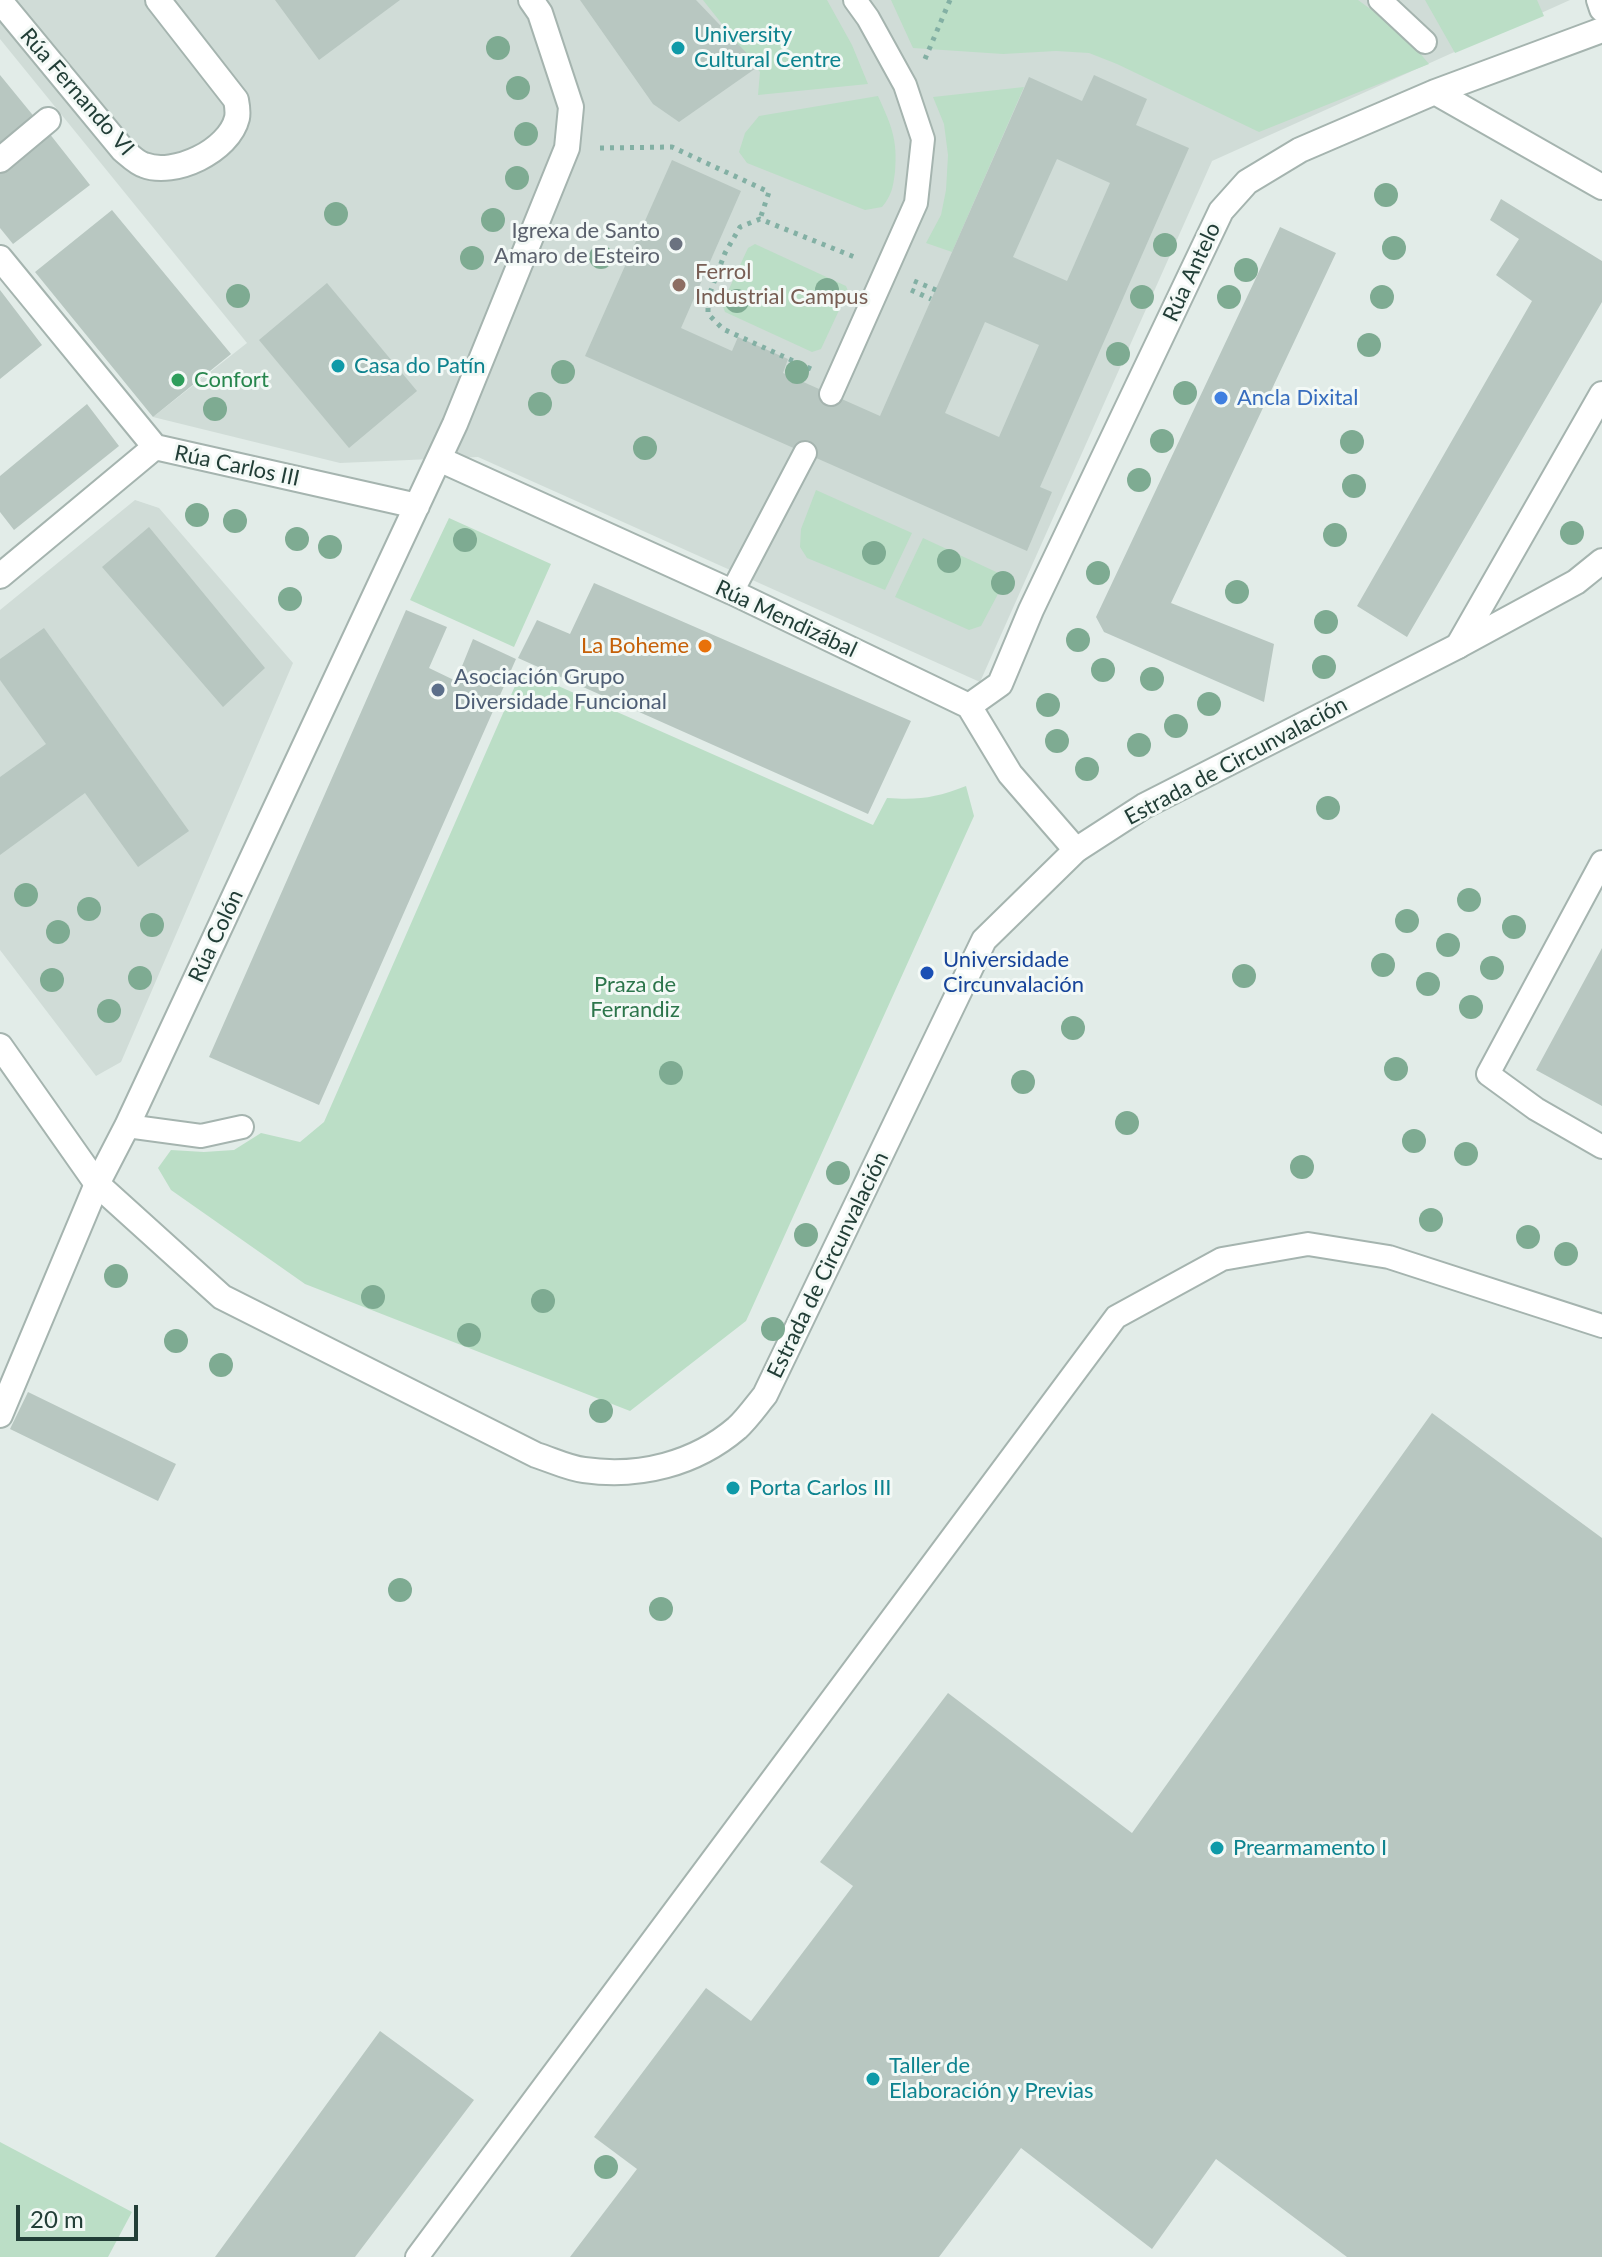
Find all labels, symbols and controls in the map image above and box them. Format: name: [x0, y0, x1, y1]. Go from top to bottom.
place label: University Cultural Centre: [694, 22, 841, 74]
street label: Rúa Fernando VI: [14, 23, 140, 161]
marker: University Cultural Centre: [669, 39, 687, 57]
place label: Igrexa de Santo Amaro de Esteiro: [494, 218, 660, 270]
street label: Rúa Antelo: [1158, 218, 1226, 326]
marker: Igrexa de Santo Amaro de Esteiro: [667, 235, 685, 253]
place label: Ferrol Industrial Campus: [695, 259, 868, 310]
marker: Ferrol Industrial Campus: [670, 276, 688, 294]
place label: Casa do Patín: [354, 353, 486, 379]
marker: Casa do Patín: [329, 357, 347, 375]
place label: Confort: [194, 367, 269, 393]
marker: Confort: [169, 371, 187, 389]
place label: Ancla Dixital: [1237, 385, 1358, 411]
marker: Ancla Dixital: [1212, 389, 1230, 407]
street label: Rúa Carlos III: [172, 440, 302, 492]
street label: Rúa Mendizábal: [711, 575, 861, 663]
place label: La Boheme: [581, 633, 689, 659]
marker: La Boheme: [696, 637, 714, 655]
place label: Asociación Grupo Diversidade Funcional: [454, 664, 667, 716]
marker: Asociación Grupo Diversidade Funcional: [429, 681, 447, 699]
street label: Estrada de Circunvalación: [1120, 691, 1352, 831]
street label: Rúa Colón: [183, 886, 249, 986]
place label: Universidade Circunvalación: [943, 947, 1084, 998]
marker: Universidade Circunvalación: [918, 964, 936, 982]
park label: Praza de Ferrandiz: [590, 972, 680, 1024]
street label: Estrada de Circunvalación: [762, 1148, 894, 1382]
place label: Porta Carlos III: [749, 1475, 892, 1501]
marker: Porta Carlos III: [724, 1479, 742, 1497]
place label: Prearmamento I: [1233, 1835, 1387, 1861]
marker: Prearmamento I: [1208, 1839, 1226, 1857]
place label: Taller de Elaboración y Previas: [889, 2053, 1093, 2104]
marker: Taller de Elaboración y Previas: [864, 2070, 882, 2088]
scale bar: [20, 2189, 142, 2239]
text: 20 m: [30, 2204, 84, 2233]

